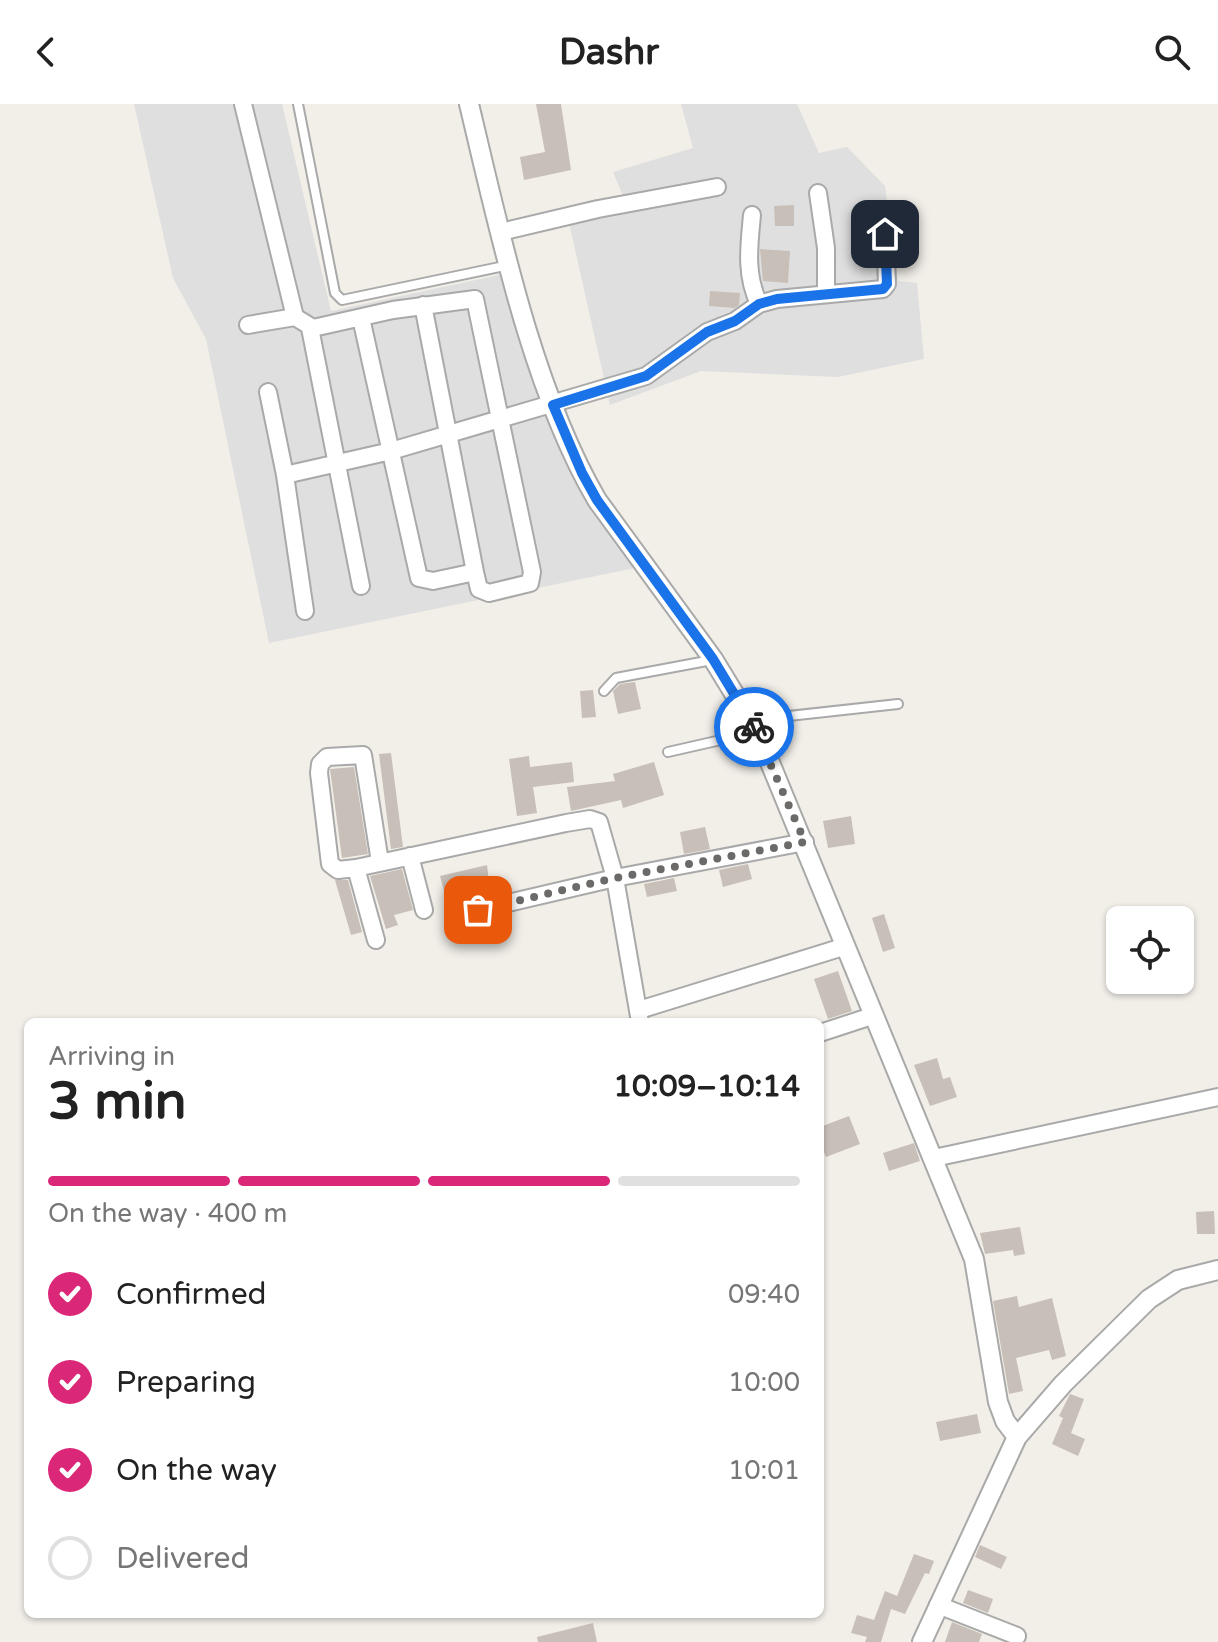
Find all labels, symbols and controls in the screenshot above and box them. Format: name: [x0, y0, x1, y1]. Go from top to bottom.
icon: back: [24, 30, 68, 74]
icon: search: [1150, 30, 1194, 74]
text: Dashr: [559, 31, 659, 74]
pin: [851, 200, 919, 268]
icon: home: [863, 212, 907, 256]
courier: [714, 687, 794, 767]
icon: bike: [732, 705, 776, 749]
pin: [444, 876, 512, 944]
icon: bag: [456, 888, 500, 932]
map controls: [1106, 906, 1194, 994]
button: locate: [1106, 906, 1194, 994]
text: Arriving in: [48, 1041, 175, 1072]
text: 10:09–10:14: [613, 1068, 800, 1105]
text: 3 min: [48, 1070, 187, 1133]
text: On the way · 400 m: [48, 1198, 287, 1229]
icon: check: [48, 1272, 92, 1316]
text: Confirmed: [116, 1276, 267, 1313]
text: 09:40: [728, 1279, 800, 1310]
icon: check: [48, 1360, 92, 1404]
text: Preparing: [116, 1364, 256, 1401]
text: 10:00: [728, 1367, 800, 1398]
icon: check: [48, 1448, 92, 1492]
text: On the way: [116, 1452, 277, 1489]
text: 10:01: [728, 1455, 800, 1486]
text: Delivered: [116, 1540, 250, 1577]

